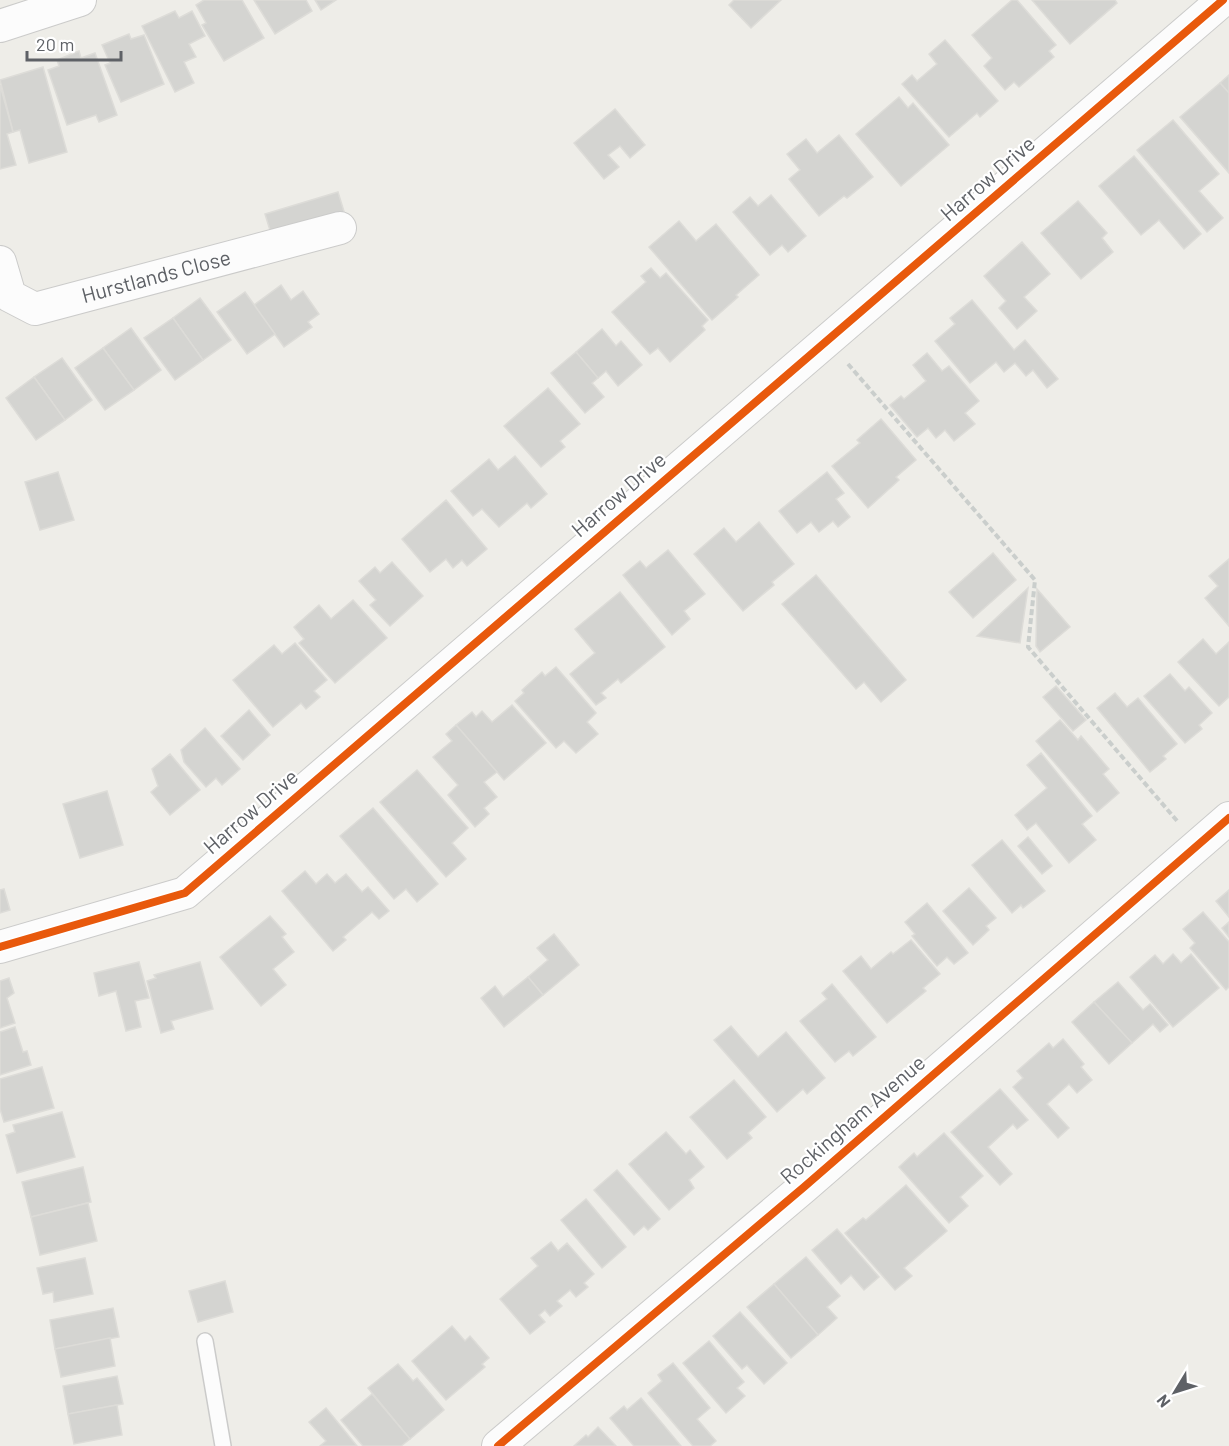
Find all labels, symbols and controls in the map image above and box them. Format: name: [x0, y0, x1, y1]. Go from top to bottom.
scale bar: [27, 24, 122, 62]
text: 20 m: [36, 33, 74, 55]
street label: Harrow Drive: [935, 130, 1039, 226]
street label: Hurstlands Close: [79, 244, 233, 307]
street label: Harrow Drive: [566, 446, 670, 542]
street label: Harrow Drive: [198, 763, 302, 859]
street label: Rockingham Avenue: [774, 1049, 930, 1189]
north arrow: [1145, 1362, 1205, 1422]
text: N: [1152, 1392, 1174, 1412]

